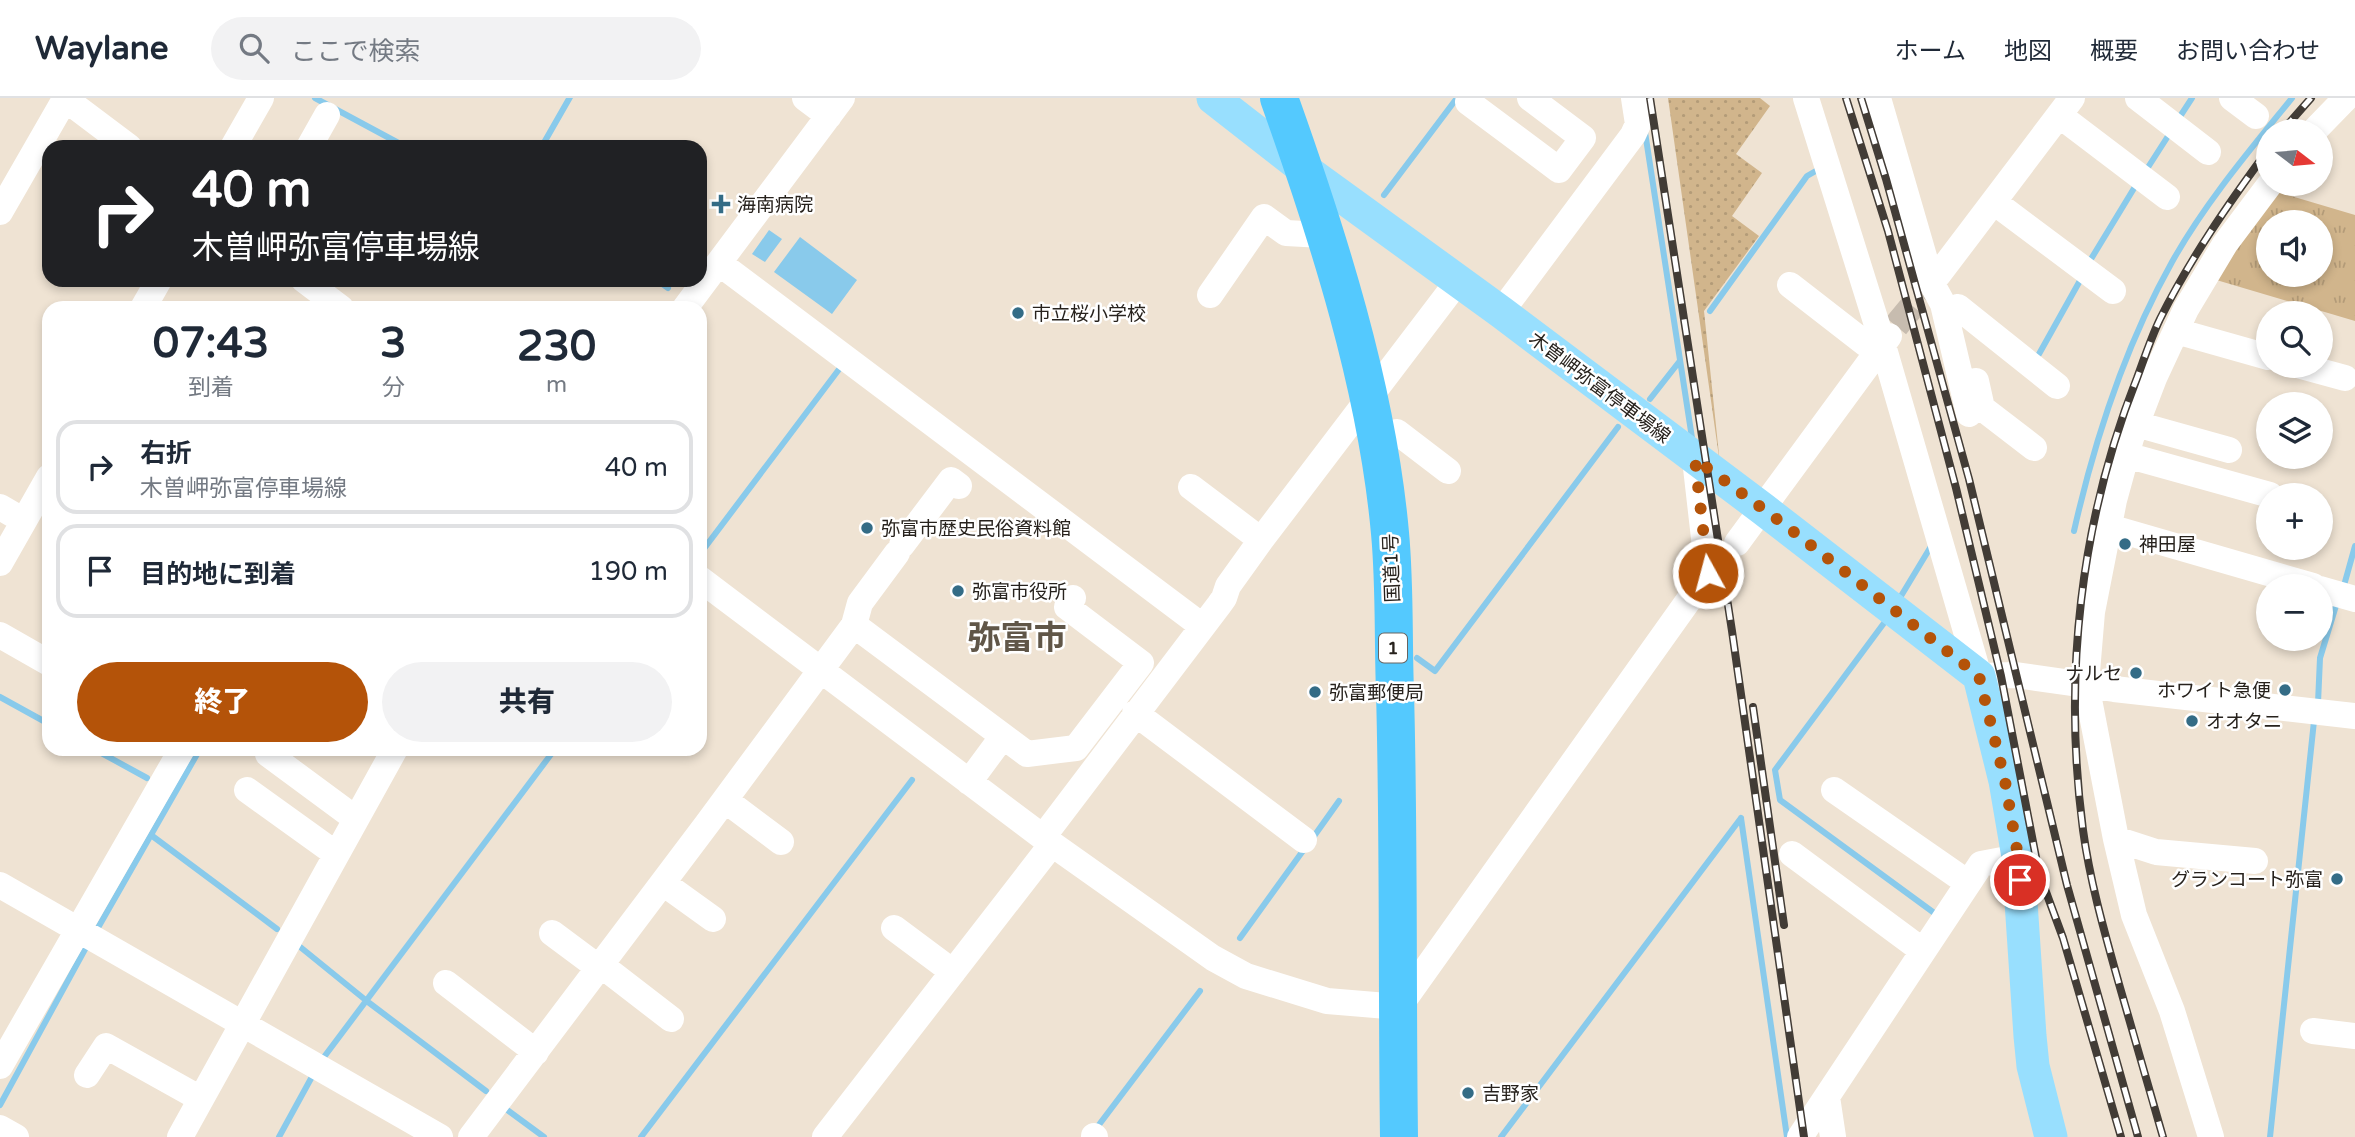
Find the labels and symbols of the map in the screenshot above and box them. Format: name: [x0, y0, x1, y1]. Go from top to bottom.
north arrow: [2256, 119, 2333, 196]
marker: 海南病院: [711, 194, 731, 214]
place label: 海南病院: [737, 194, 813, 216]
place label: 市立桜小学校: [1032, 303, 1146, 325]
marker: 市立桜小学校: [1010, 305, 1026, 321]
street label: 木曽岬弥富停車場線: [1524, 328, 1674, 448]
place label: 弥富市歴史民俗資料館: [881, 518, 1071, 540]
marker: 弥富市歴史民俗資料館: [859, 520, 875, 536]
street label: 国道1号: [1380, 533, 1404, 603]
place label: 神田屋: [2139, 534, 2196, 556]
position arrow: [1671, 536, 1745, 610]
marker: 神田屋: [2117, 536, 2133, 552]
place label: 弥富市役所: [972, 581, 1067, 603]
marker: 弥富市役所: [950, 583, 966, 599]
district label: 弥富市: [968, 619, 1067, 658]
road number: 1: [1379, 634, 1407, 662]
place label: ナルセ: [2065, 663, 2122, 685]
marker: ナルセ: [2128, 665, 2144, 681]
place label: ホワイト急便: [2157, 680, 2271, 702]
place label: 弥富郵便局: [1329, 682, 1424, 704]
marker: ホワイト急便: [2277, 682, 2293, 698]
marker: 弥富郵便局: [1307, 684, 1323, 700]
place label: オオタニ: [2206, 711, 2282, 733]
marker: オオタニ: [2184, 713, 2200, 729]
pin: [1990, 850, 2050, 910]
place label: グランコート弥富: [2171, 869, 2323, 891]
marker: グランコート弥富: [2329, 871, 2345, 887]
place label: 吉野家: [1482, 1083, 1539, 1105]
marker: 吉野家: [1460, 1085, 1476, 1101]

